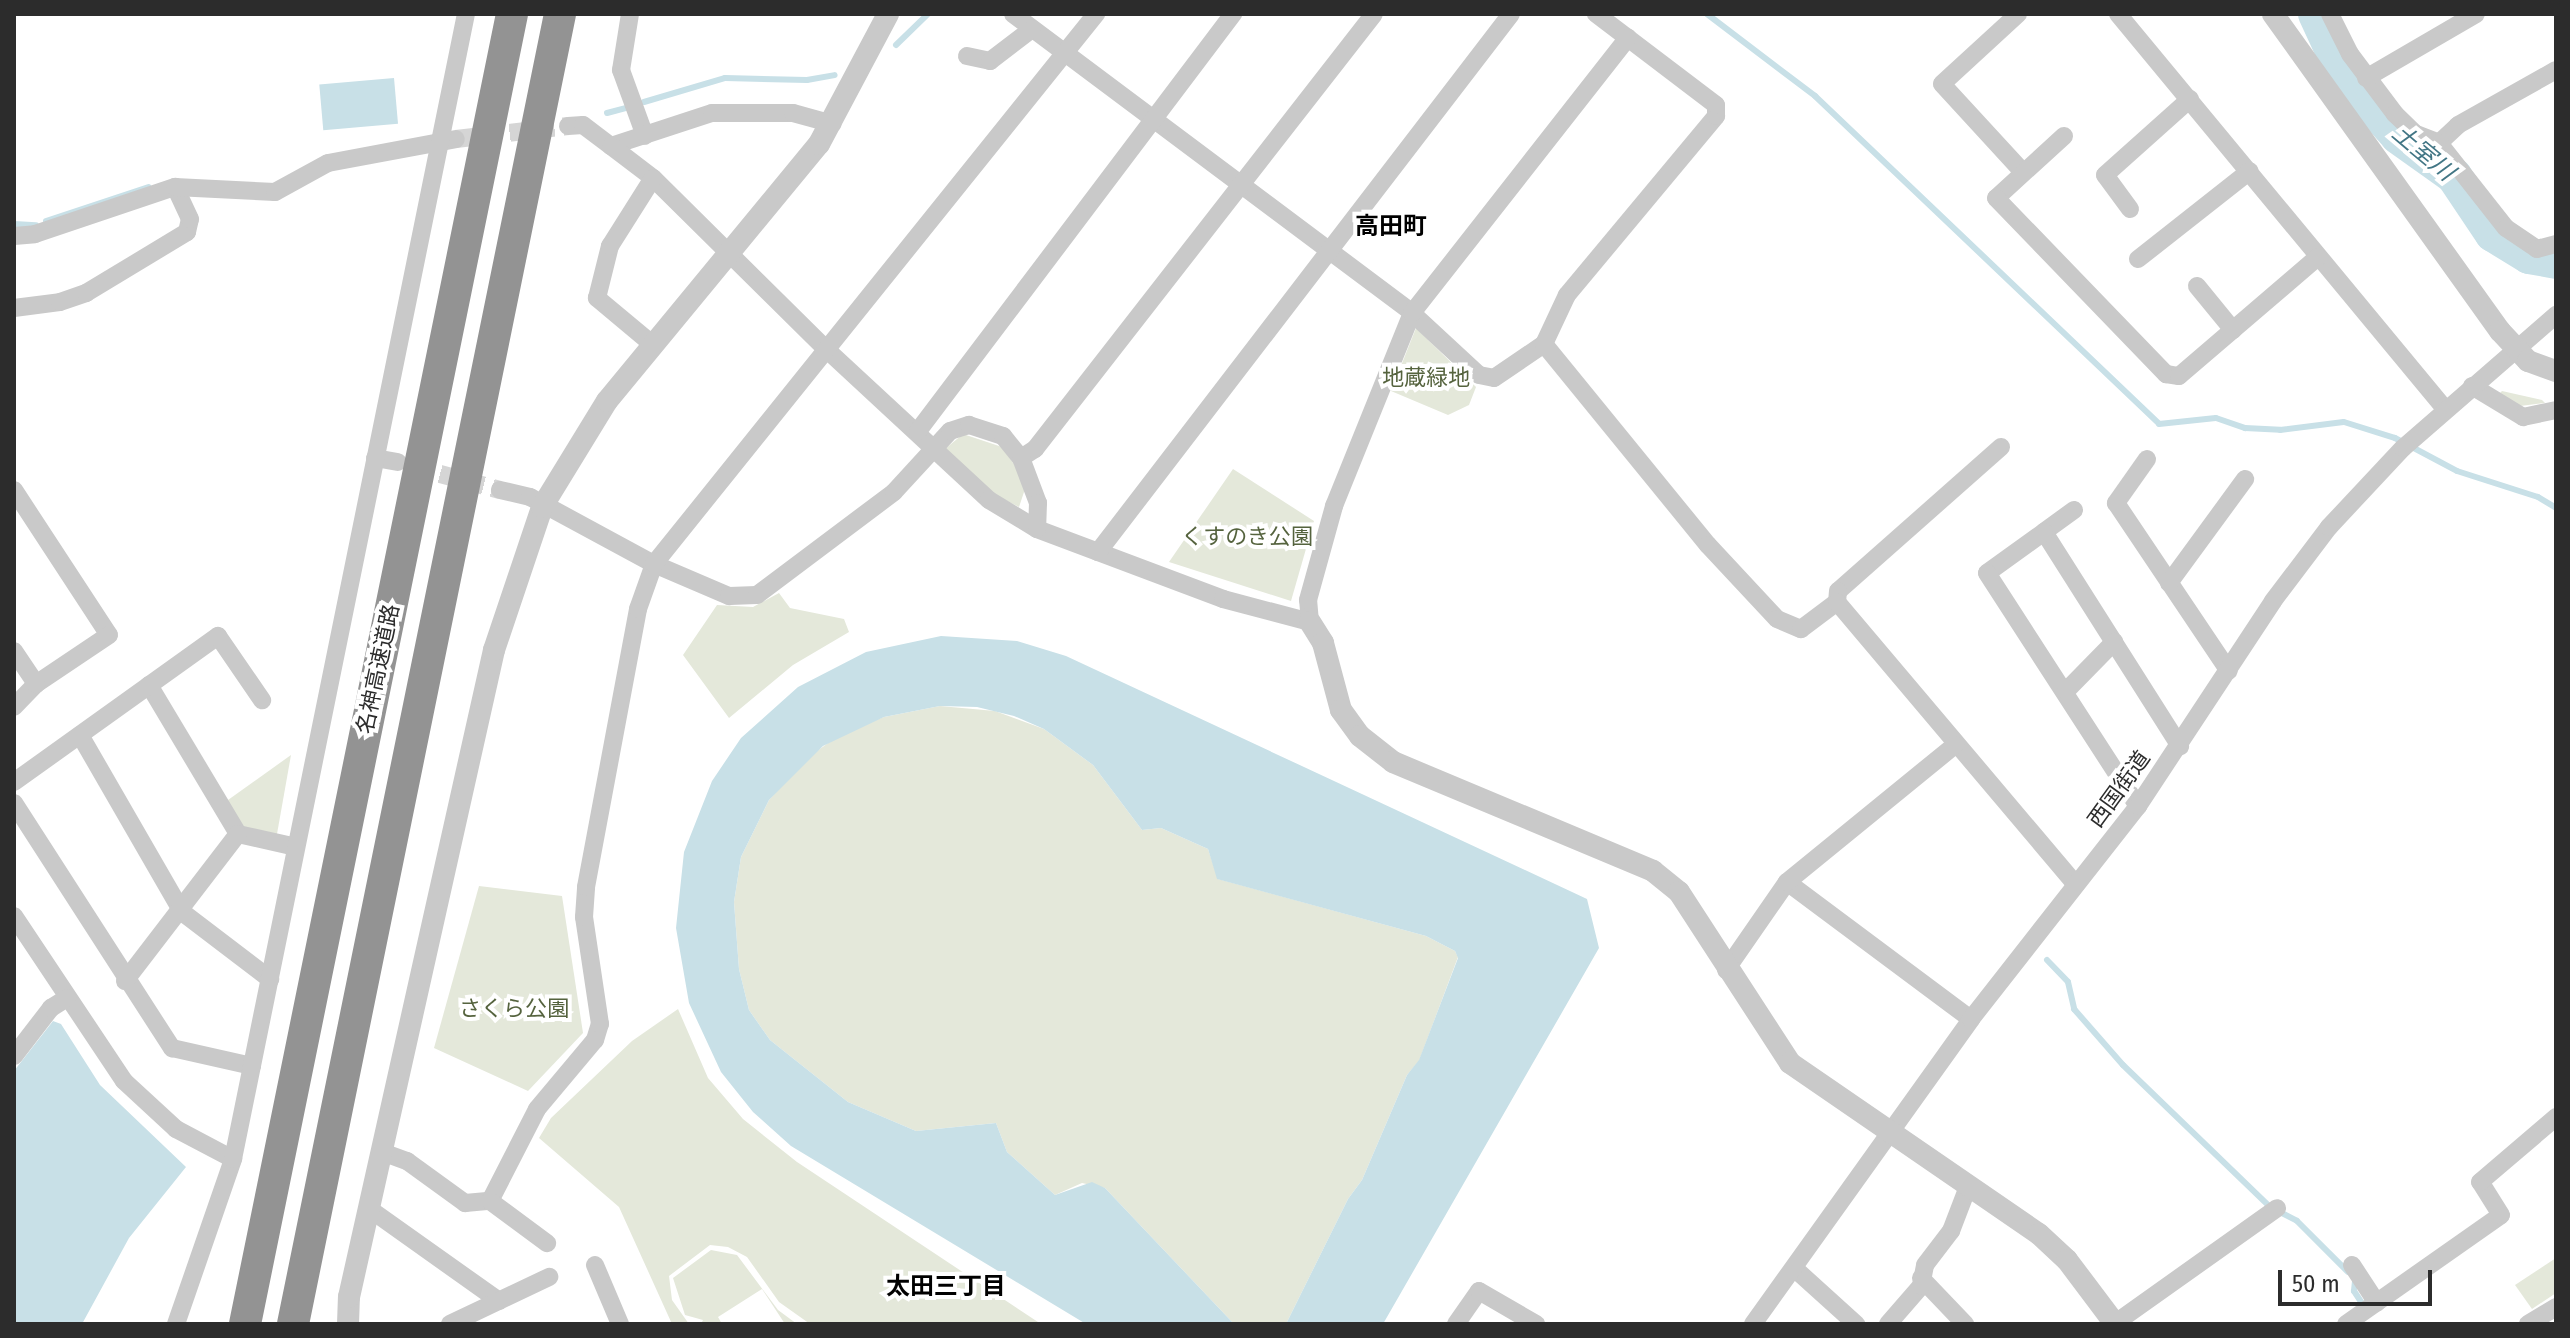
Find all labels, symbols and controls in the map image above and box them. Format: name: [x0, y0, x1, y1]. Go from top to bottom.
water label: 土室川: [2386, 119, 2460, 187]
district label: 高田町: [1355, 213, 1427, 241]
park label: 地蔵緑地: [1382, 365, 1470, 391]
park label: くすのき公園: [1181, 524, 1313, 550]
street label: 名神高速道路: [351, 602, 405, 736]
street label: 西国街道: [2082, 746, 2156, 832]
park label: さくら公園: [459, 996, 569, 1022]
scale bar: [2282, 1254, 2436, 1304]
text: 50 m: [2292, 1270, 2340, 1298]
district label: 太田三丁目: [886, 1273, 1006, 1301]

